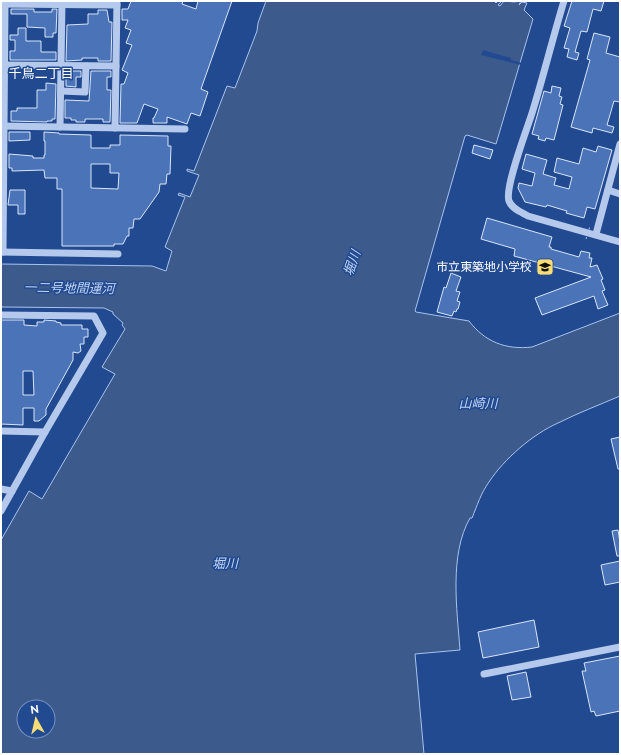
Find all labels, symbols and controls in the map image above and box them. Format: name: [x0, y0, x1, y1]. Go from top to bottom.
district label: 千鳥二丁目: [8, 66, 74, 81]
water label: 堀川: [341, 246, 364, 278]
school or university icon: 市立東築地小学校: [535, 257, 555, 277]
place label: 市立東築地小学校: [436, 260, 532, 274]
water label: 一二号地間運河: [23, 280, 118, 296]
water label: 山崎川: [458, 396, 499, 411]
water label: 堀川: [212, 556, 240, 571]
north arrow: [16, 699, 56, 739]
text: N: [30, 703, 40, 717]

